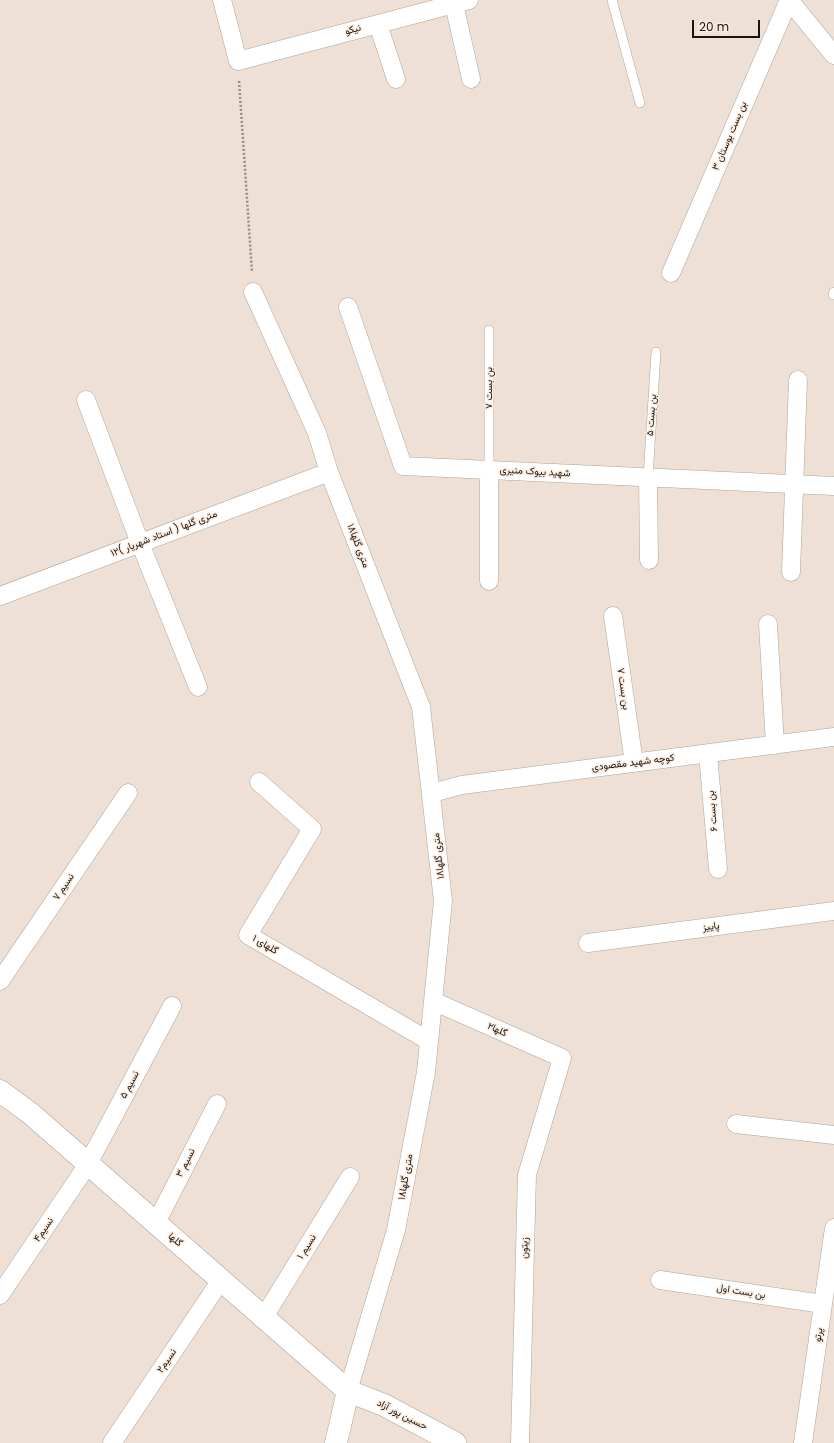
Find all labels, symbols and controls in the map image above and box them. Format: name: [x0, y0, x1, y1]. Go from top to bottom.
scale bar: [694, 12, 762, 38]
text: 20 m: [699, 18, 729, 35]
street label: نیکو: [344, 22, 362, 38]
street label: بن بست بوستان ۳: [710, 100, 750, 172]
street label: بن بست ۷: [483, 367, 495, 409]
street label: بن بست ۵: [645, 394, 659, 436]
street label: شهید بیوک منیری: [499, 464, 571, 480]
street label: ۱۲متری گلها ( استاد شهریار ): [109, 508, 219, 560]
street label: ۱۸متری گلها: [344, 522, 372, 570]
street label: بن بست ۷: [614, 667, 632, 711]
street label: کوچه شهید مقصودی: [591, 752, 675, 774]
street label: بن بست ۶: [705, 790, 721, 832]
street label: ۱۸متری گلها: [431, 832, 447, 880]
street label: نسیم ۷: [51, 871, 77, 903]
street label: پاییز: [702, 920, 720, 934]
street label: گلهای ۱: [250, 933, 280, 957]
street label: گلها۲: [485, 1020, 509, 1040]
street label: نسیم ۵: [118, 1069, 142, 1101]
street label: نسیم ۳: [174, 1147, 198, 1179]
street label: ۱۸متری گلها: [396, 1153, 416, 1201]
street label: نسیم۴: [31, 1215, 57, 1245]
street label: گلها: [165, 1230, 185, 1250]
street label: نسیم ۱: [295, 1232, 319, 1262]
street label: زیتون: [519, 1237, 531, 1259]
street label: بن بست اول: [716, 1282, 766, 1302]
street label: پرتو: [812, 1327, 826, 1343]
street label: نسیم۲: [155, 1347, 179, 1375]
street label: حسین پور آزاد: [375, 1397, 429, 1433]

